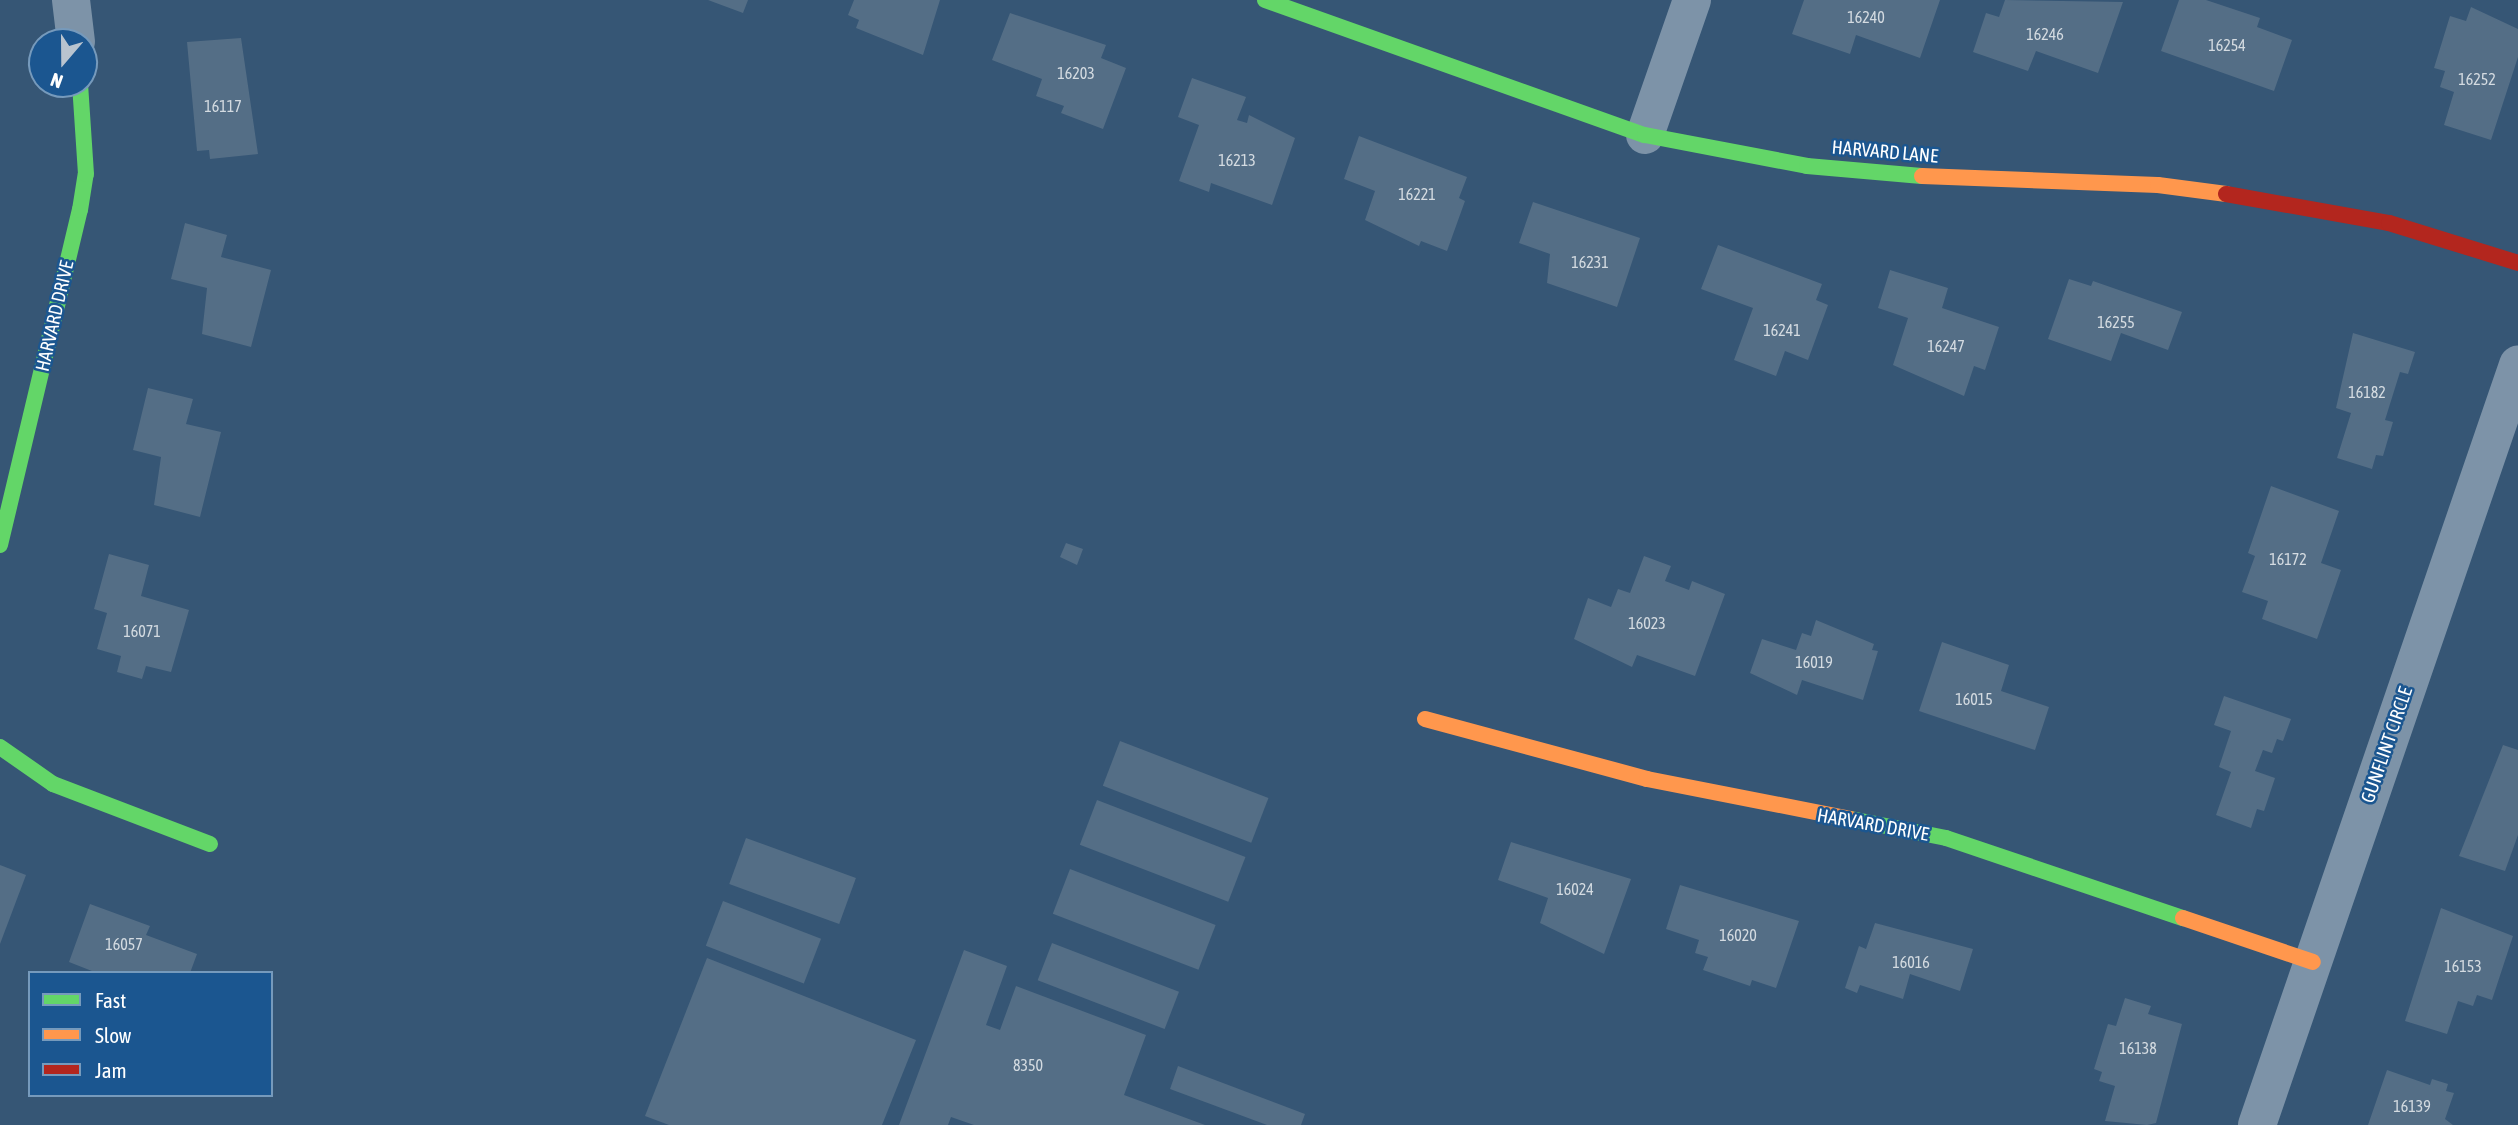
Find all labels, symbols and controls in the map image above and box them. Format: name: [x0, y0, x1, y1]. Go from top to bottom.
house number: 16240: [1847, 7, 1885, 27]
house number: 16246: [2026, 24, 2064, 44]
north arrow: [28, 28, 98, 98]
house number: 16254: [2208, 35, 2246, 55]
house number: 16203: [1057, 63, 1095, 83]
text: N: [47, 69, 66, 93]
house number: 16252: [2458, 69, 2496, 89]
house number: 16117: [204, 96, 242, 116]
street label: HARVARD LANE: [1831, 136, 1939, 168]
house number: 16213: [1218, 150, 1256, 170]
house number: 16221: [1398, 184, 1436, 204]
house number: 16231: [1571, 252, 1609, 272]
street label: HARVARD DRIVE: [31, 258, 79, 374]
house number: 16255: [2097, 312, 2135, 332]
house number: 16241: [1763, 320, 1801, 340]
house number: 16247: [1927, 336, 1965, 356]
house number: 16182: [2348, 382, 2386, 402]
house number: 16172: [2269, 549, 2307, 569]
house number: 16023: [1628, 613, 1666, 633]
house number: 16071: [123, 621, 161, 641]
house number: 16019: [1795, 652, 1833, 672]
street label: GUNFLINT CIRCLE: [2356, 684, 2418, 806]
house number: 16015: [1955, 689, 1993, 709]
street label: HARVARD DRIVE: [1815, 804, 1931, 846]
house number: 16024: [1556, 879, 1594, 899]
house number: 16020: [1719, 925, 1757, 945]
house number: 16057: [105, 934, 143, 954]
house number: 16016: [1892, 952, 1930, 972]
house number: 16153: [2444, 956, 2482, 976]
legend: [28, 971, 273, 1097]
text: Fast: [95, 988, 126, 1012]
text: Slow: [95, 1023, 131, 1047]
house number: 16138: [2119, 1038, 2157, 1058]
house number: 8350: [1013, 1055, 1043, 1075]
text: Jam: [95, 1058, 127, 1082]
house number: 16139: [2393, 1096, 2431, 1116]

